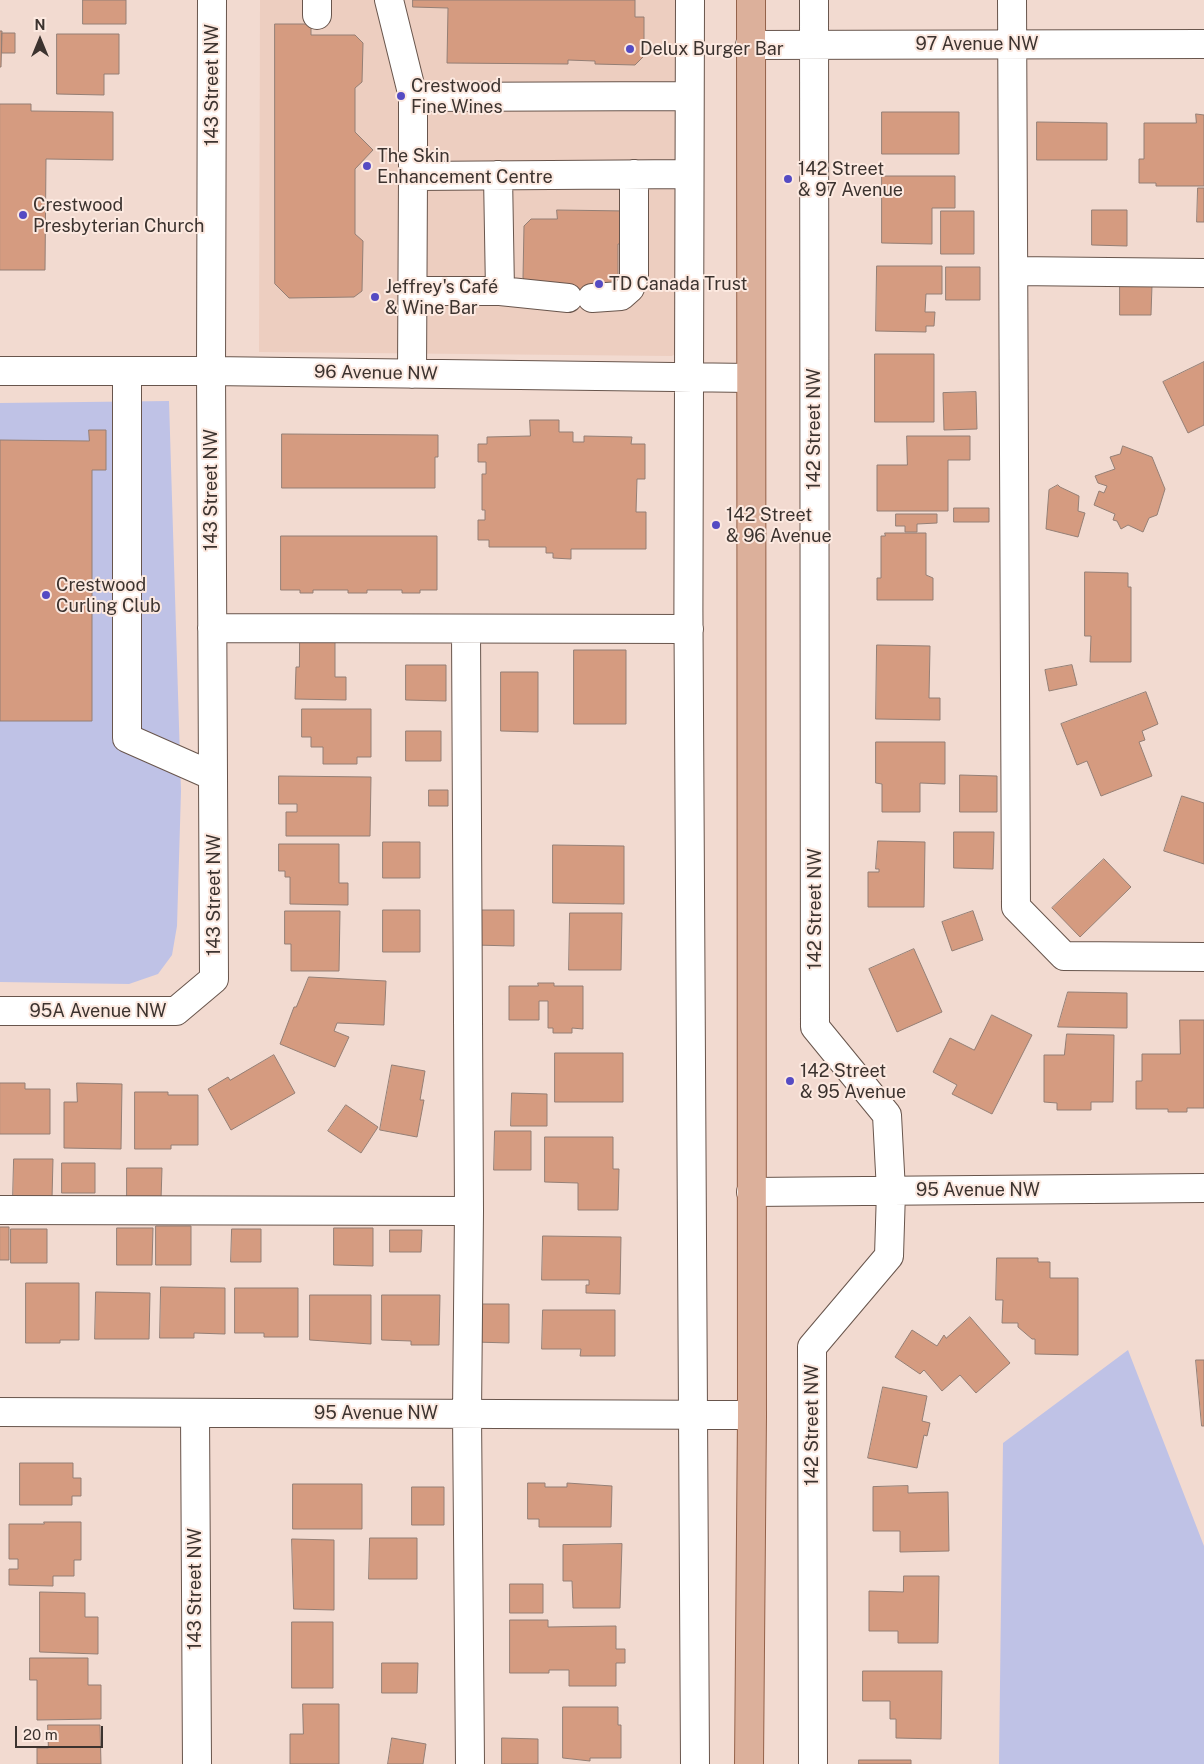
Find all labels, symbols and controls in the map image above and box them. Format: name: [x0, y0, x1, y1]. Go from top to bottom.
north arrow: [15, 15, 65, 65]
text: N: [35, 17, 45, 33]
street label: 143 Street NW: [201, 24, 223, 146]
street label: 97 Avenue NW: [915, 33, 1039, 55]
place label: Delux Burger Bar: [640, 38, 784, 60]
marker: Delux Burger Bar: [624, 43, 636, 55]
place label: Crestwood Fine Wines: [411, 75, 503, 118]
marker: Crestwood Fine Wines: [395, 90, 407, 102]
place label: The Skin Enhancement Centre: [377, 145, 553, 188]
place label: 142 Street & 97 Avenue: [798, 158, 903, 200]
marker: The Skin Enhancement Centre: [361, 160, 373, 172]
marker: 142 Street & 97 Avenue: [782, 173, 794, 185]
place label: Crestwood Presbyterian Church: [33, 194, 204, 236]
marker: Crestwood Presbyterian Church: [17, 209, 29, 221]
place label: TD Canada Trust: [609, 273, 748, 295]
place label: Jeffrey's Café & Wine Bar: [385, 276, 498, 318]
marker: TD Canada Trust: [593, 278, 605, 290]
marker: Jeffrey's Café & Wine Bar: [369, 291, 381, 303]
street label: 96 Avenue NW: [314, 361, 438, 385]
street label: 142 Street NW: [803, 368, 825, 490]
street label: 143 Street NW: [200, 429, 222, 551]
place label: 142 Street & 96 Avenue: [726, 504, 832, 546]
marker: 142 Street & 96 Avenue: [710, 519, 722, 531]
place label: Crestwood Curling Club: [56, 574, 161, 616]
marker: Crestwood Curling Club: [40, 589, 52, 601]
street label: 143 Street NW: [203, 834, 225, 956]
street label: 142 Street NW: [804, 848, 826, 970]
street label: 95A Avenue NW: [30, 1000, 166, 1022]
place label: 142 Street & 95 Avenue: [800, 1060, 906, 1102]
marker: 142 Street & 95 Avenue: [784, 1075, 796, 1087]
street label: 95 Avenue NW: [916, 1179, 1040, 1201]
street label: 142 Street NW: [801, 1364, 823, 1486]
street label: 95 Avenue NW: [314, 1402, 438, 1424]
street label: 143 Street NW: [184, 1528, 206, 1650]
scale bar: [18, 1716, 105, 1748]
text: 20 m: [23, 1726, 58, 1743]

